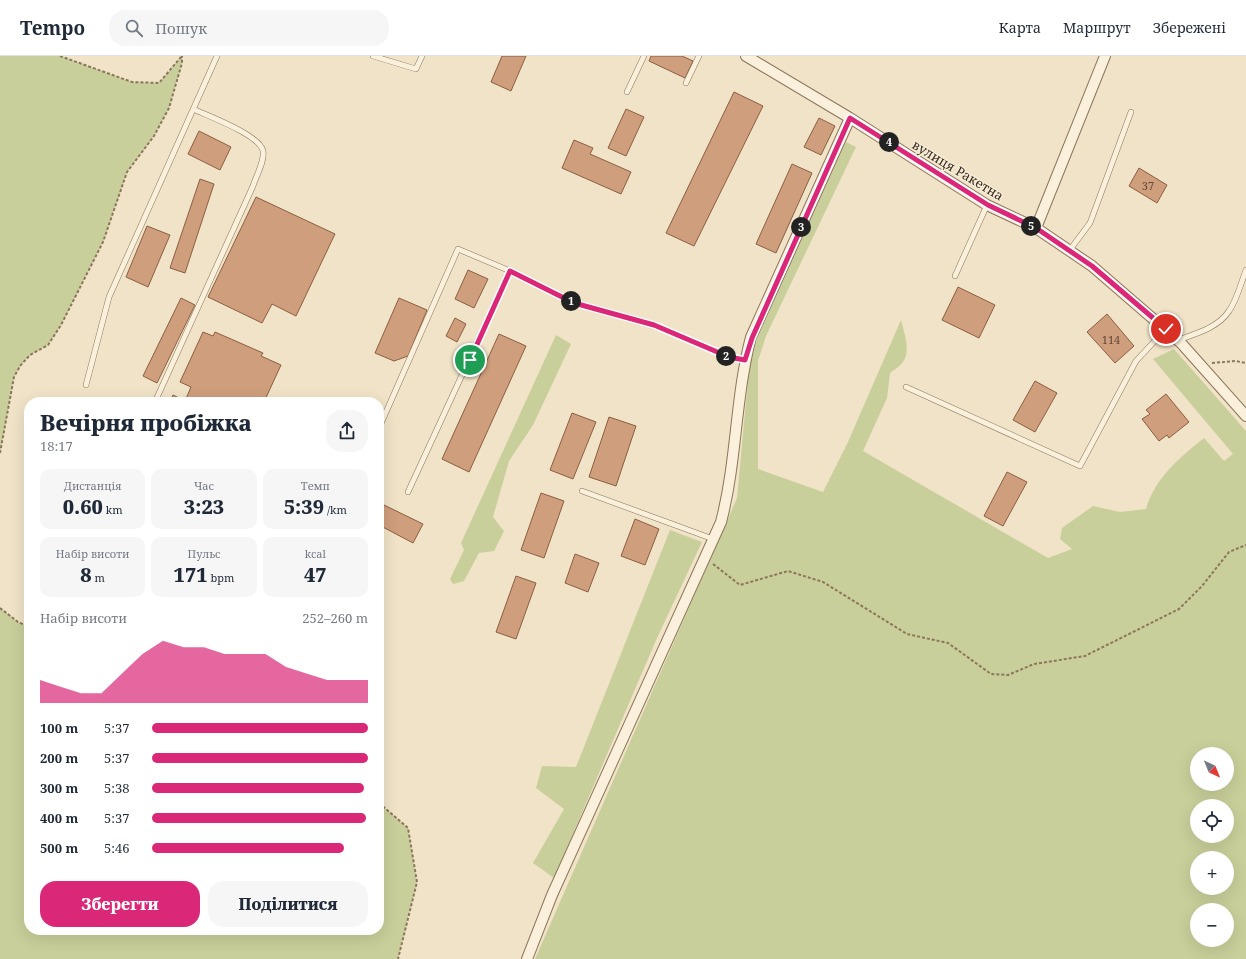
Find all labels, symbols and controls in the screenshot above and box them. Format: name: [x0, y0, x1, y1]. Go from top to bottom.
search box: [109, 10, 389, 46]
text: Tempo: [20, 15, 85, 41]
icon: search: [123, 17, 145, 39]
text: Пошук: [155, 18, 207, 38]
text: Карта: [999, 18, 1041, 37]
text: Маршрут: [1063, 18, 1131, 37]
text: Збережені: [1153, 18, 1226, 37]
pin: 4: [879, 132, 899, 152]
text: 4: [886, 134, 892, 149]
street label: вулиця Ракетна: [909, 136, 1007, 204]
house number: 37: [1142, 178, 1154, 193]
pin: 5: [1021, 216, 1041, 236]
pin: 3: [791, 217, 811, 237]
text: 5: [1028, 218, 1034, 233]
text: 3: [798, 219, 804, 234]
pin: 1: [561, 291, 581, 311]
text: 1: [568, 293, 574, 308]
pin: [1149, 312, 1183, 346]
icon: check: [1155, 318, 1177, 340]
house number: 114: [1102, 332, 1120, 347]
pin: [453, 343, 487, 377]
pin: 2: [716, 346, 736, 366]
text: 2: [723, 348, 729, 363]
icon: arrive: [459, 349, 481, 371]
text: Вечірня пробіжка: [40, 407, 252, 437]
button: share: [326, 410, 368, 452]
text: 18:17: [40, 437, 73, 455]
text: Дистанція: [64, 478, 122, 493]
text: Час: [194, 478, 214, 493]
text: Темп: [301, 478, 330, 493]
text: 0.60: [63, 493, 103, 520]
text: 3:23: [184, 493, 224, 520]
text: 5:39: [284, 493, 324, 520]
text: km: [103, 502, 123, 517]
text: /km: [324, 502, 347, 517]
text: Набір висоти: [56, 546, 129, 561]
text: Пульс: [187, 546, 220, 561]
text: kcal: [305, 546, 326, 561]
text: 8: [80, 561, 92, 588]
text: 171: [174, 561, 208, 588]
text: 47: [304, 561, 327, 588]
text: m: [92, 570, 105, 585]
text: bpm: [208, 570, 234, 585]
text: Набір висоти: [40, 609, 127, 627]
text: 252–260 m: [302, 609, 368, 627]
text: 100 m: [40, 719, 78, 737]
text: 5:37: [104, 719, 130, 737]
north arrow: [1190, 747, 1234, 791]
map controls: [1190, 747, 1234, 947]
text: 200 m: [40, 749, 78, 767]
text: 5:37: [104, 749, 130, 767]
text: 300 m: [40, 779, 78, 797]
text: 5:38: [104, 779, 130, 797]
button: locate: [1190, 799, 1234, 843]
text: 400 m: [40, 809, 78, 827]
text: 5:37: [104, 809, 130, 827]
text: 500 m: [40, 839, 78, 857]
text: 5:46: [104, 839, 130, 857]
button: +: [1190, 851, 1234, 895]
button: Зберегти: [40, 881, 200, 927]
button: Поділитися: [208, 881, 368, 927]
button: −: [1190, 903, 1234, 947]

